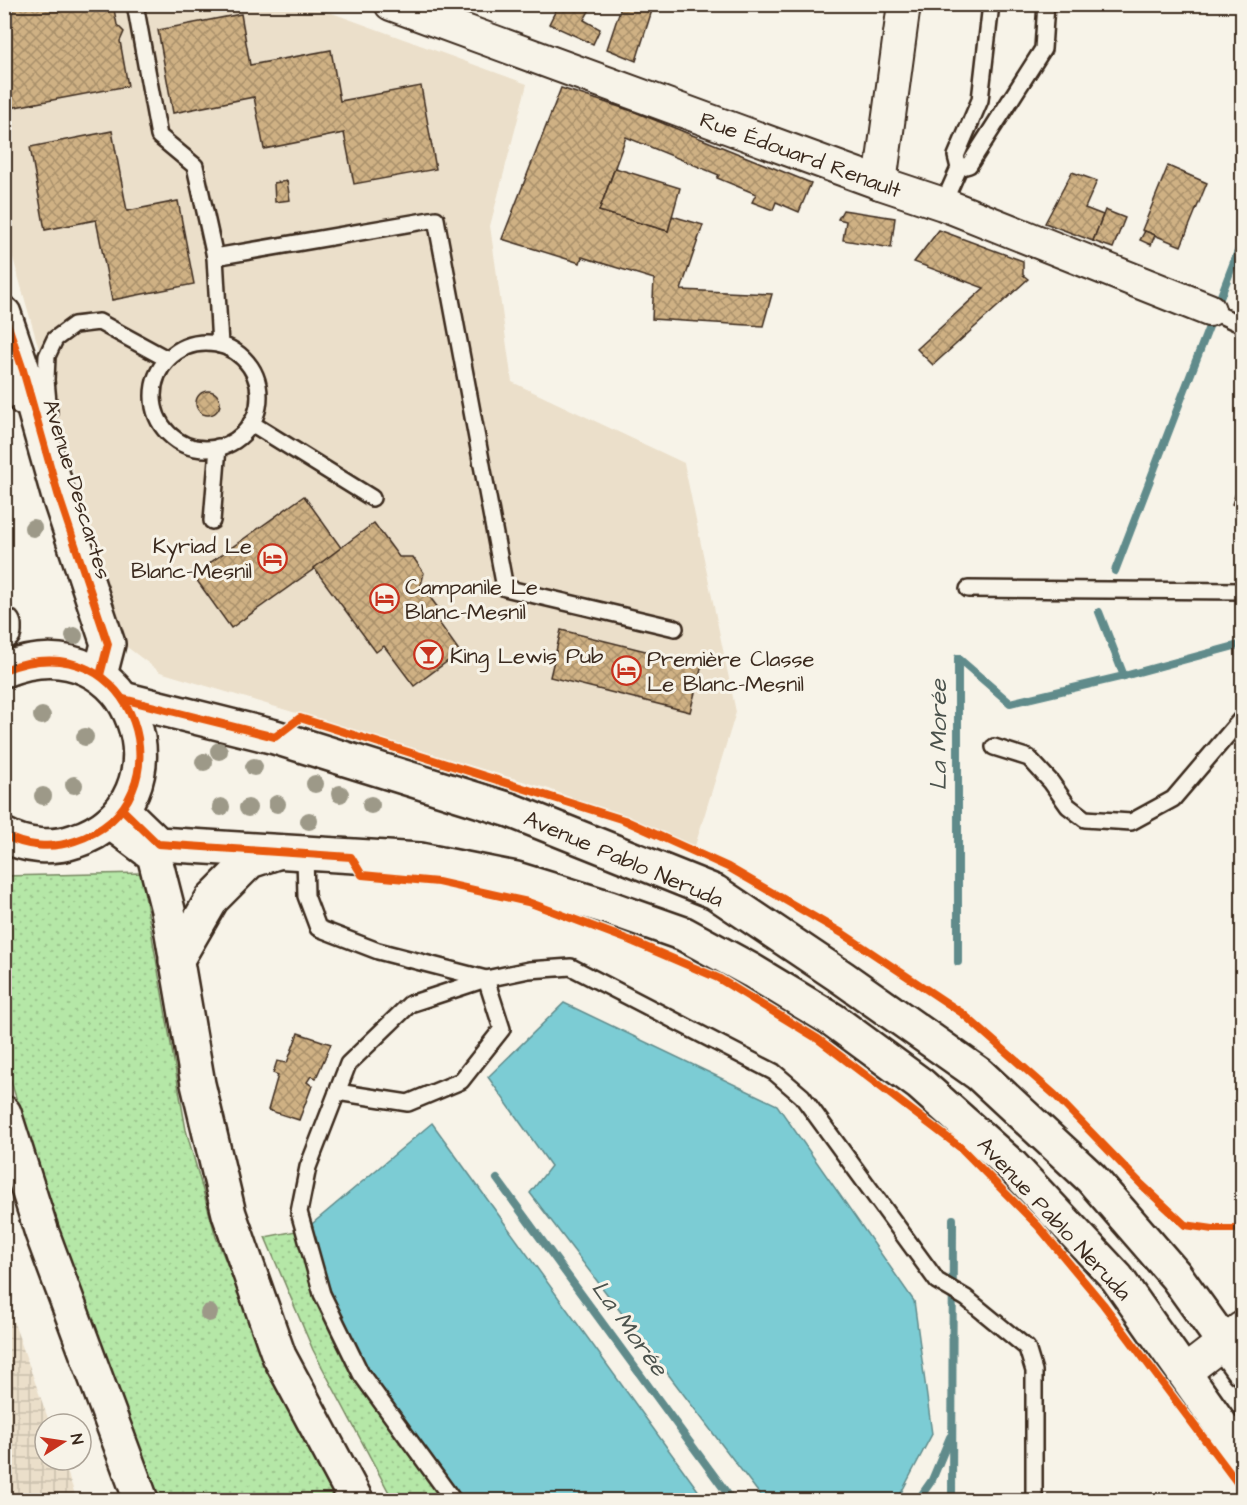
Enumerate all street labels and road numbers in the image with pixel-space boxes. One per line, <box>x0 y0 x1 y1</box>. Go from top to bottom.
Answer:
street label: Rue Édouard Renault <box>696 105 906 206</box>
street label: Avenue Descartes <box>34 396 119 583</box>
street label: Avenue Pablo Neruda <box>519 803 728 915</box>
street label: Avenue Pablo Neruda <box>970 1130 1138 1308</box>

